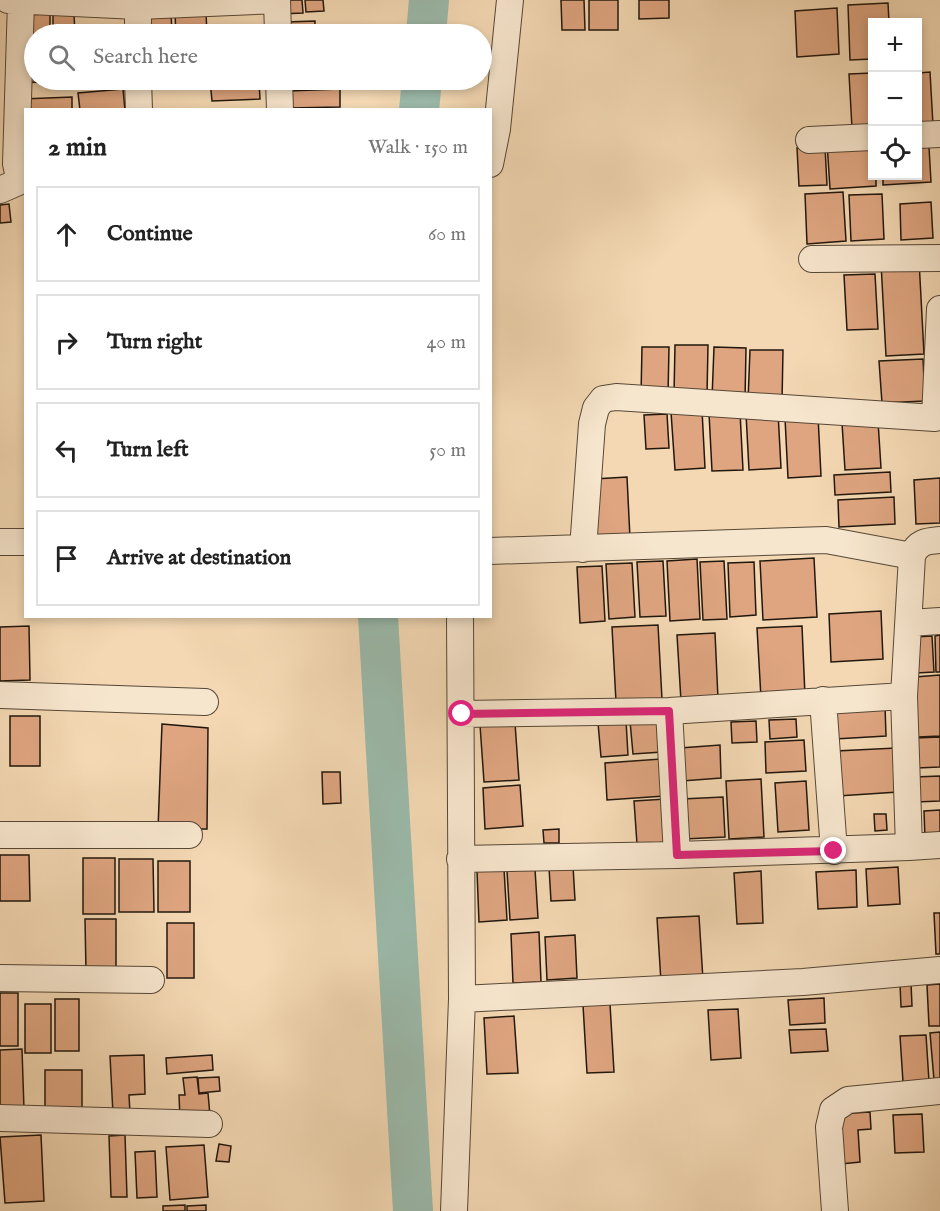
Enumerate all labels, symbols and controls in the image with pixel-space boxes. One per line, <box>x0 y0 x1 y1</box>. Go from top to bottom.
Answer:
map controls <box>868 18 922 180</box>
button: + <box>868 18 922 72</box>
search box <box>24 24 492 90</box>
icon: search <box>45 41 78 74</box>
text: Search here <box>93 43 198 71</box>
button: − <box>868 72 922 126</box>
button: locate <box>868 126 922 180</box>
text: 2 min <box>48 131 107 164</box>
text: Walk · 150 m <box>368 135 468 160</box>
icon: ahead <box>50 218 83 251</box>
text: Continue <box>107 220 193 248</box>
text: 60 m <box>428 222 466 247</box>
icon: right <box>50 326 83 359</box>
text: Turn right <box>107 328 202 356</box>
text: 40 m <box>427 330 466 355</box>
icon: left <box>50 434 83 467</box>
text: Turn left <box>107 436 189 464</box>
text: 50 m <box>429 438 466 463</box>
icon: arrive <box>50 542 83 575</box>
text: Arrive at destination <box>107 544 291 572</box>
route start <box>448 700 474 726</box>
route end <box>820 837 846 863</box>

